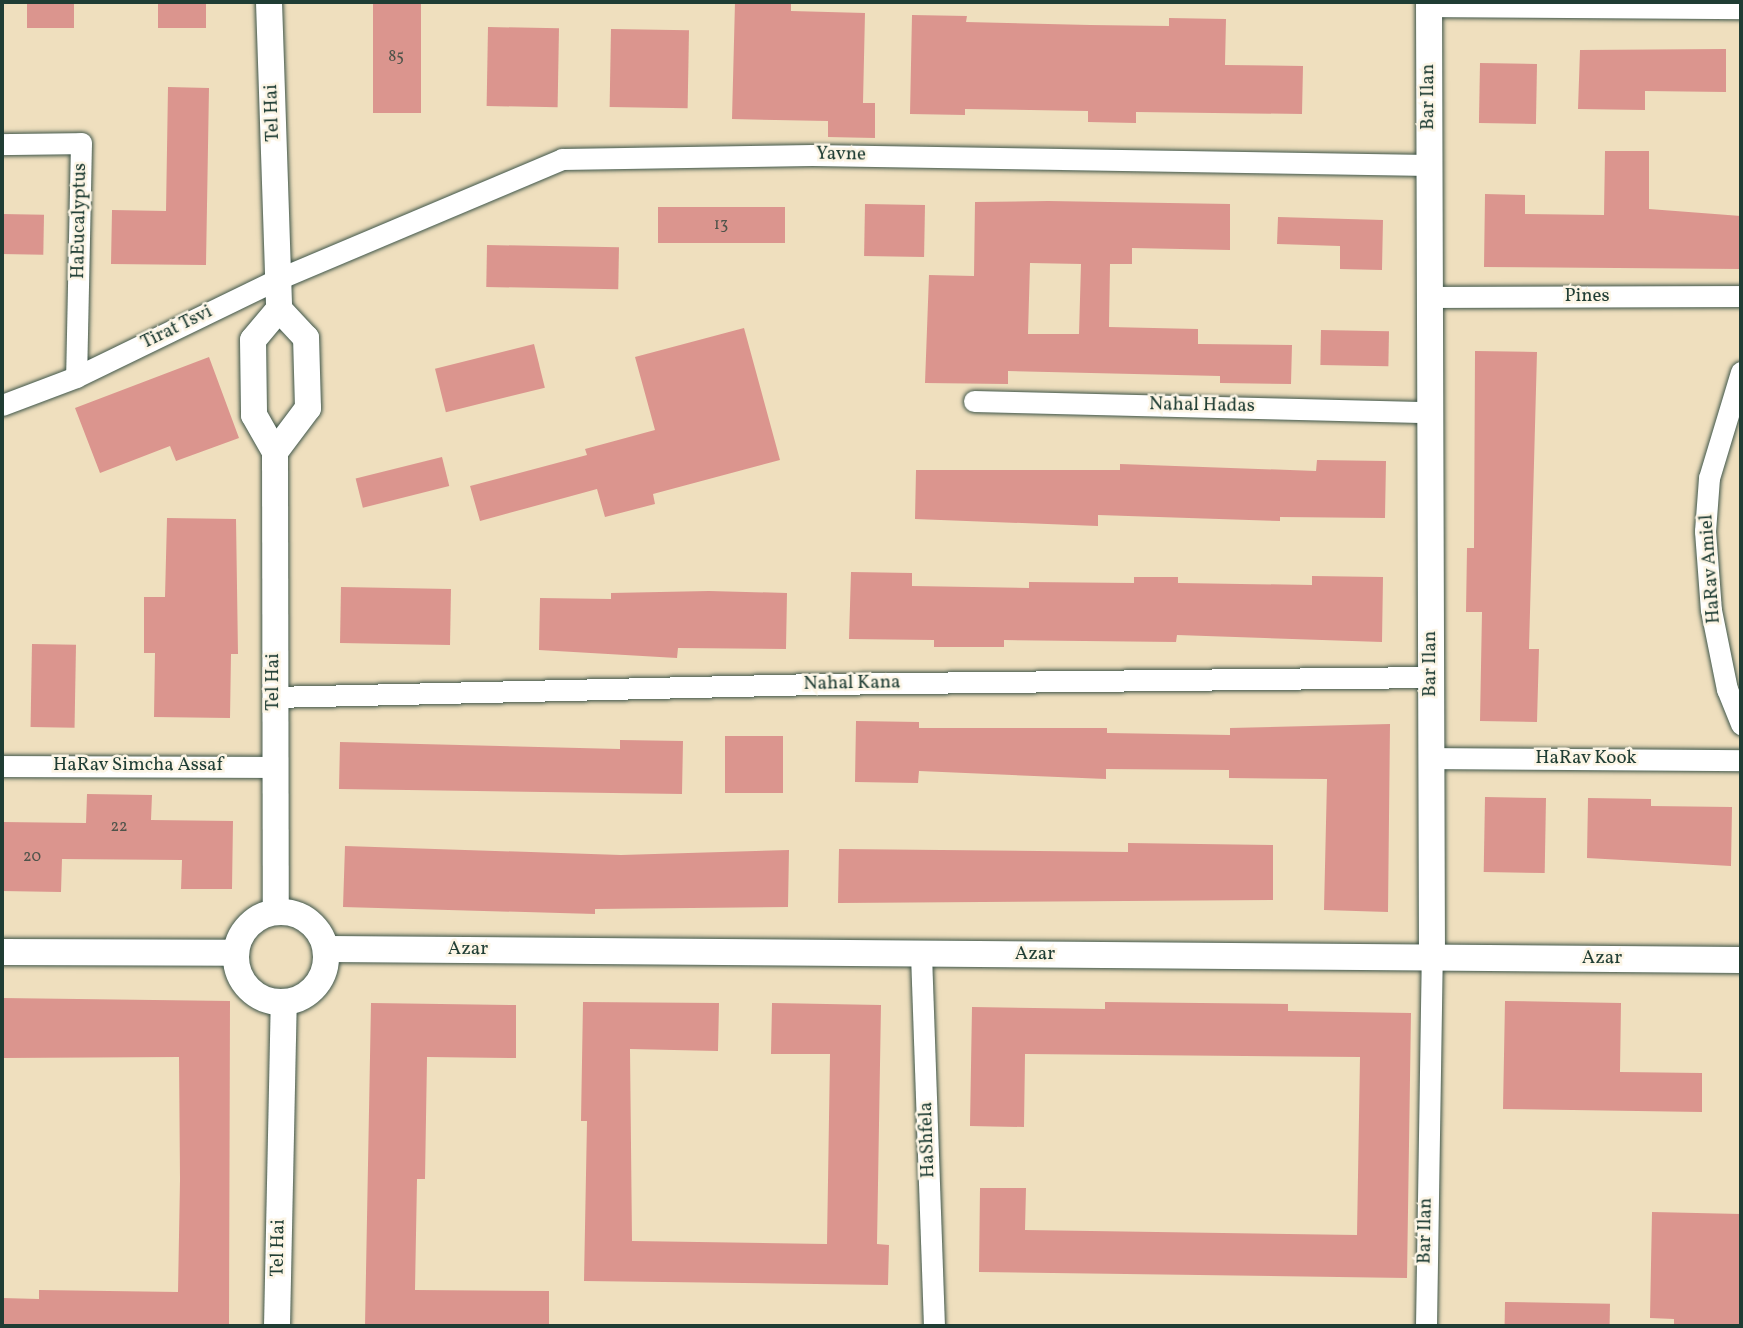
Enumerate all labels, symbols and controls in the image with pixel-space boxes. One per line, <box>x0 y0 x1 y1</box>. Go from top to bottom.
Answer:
house number: 85 <box>388 47 404 67</box>
street label: Bar Ilan <box>1418 64 1440 130</box>
street label: Tel Hai <box>261 84 285 142</box>
street label: Yavne <box>816 143 866 167</box>
street label: HaEucalyptus <box>68 163 92 279</box>
house number: 13 <box>714 215 728 235</box>
street label: Pines <box>1564 286 1610 308</box>
street label: Tirat Tsvi <box>137 301 217 355</box>
street label: Nahal Hadas <box>1149 394 1255 418</box>
street label: HaRav Amiel <box>1696 513 1726 625</box>
street label: Bar Ilan <box>1420 631 1442 697</box>
street label: Tel Hai <box>263 653 285 711</box>
street label: Nahal Kana <box>803 672 901 696</box>
street label: HaRav Kook <box>1535 748 1637 770</box>
street label: HaRav Simcha Assaf <box>53 755 223 777</box>
house number: 22 <box>110 817 128 837</box>
house number: 20 <box>23 847 41 867</box>
street label: Azar <box>448 939 488 961</box>
street label: Azar <box>1015 944 1055 966</box>
street label: Azar <box>1582 948 1622 970</box>
street label: HaShfela <box>915 1102 941 1178</box>
street label: Bar Ilan <box>1414 1198 1438 1264</box>
street label: Tel Hai <box>267 1219 291 1277</box>

